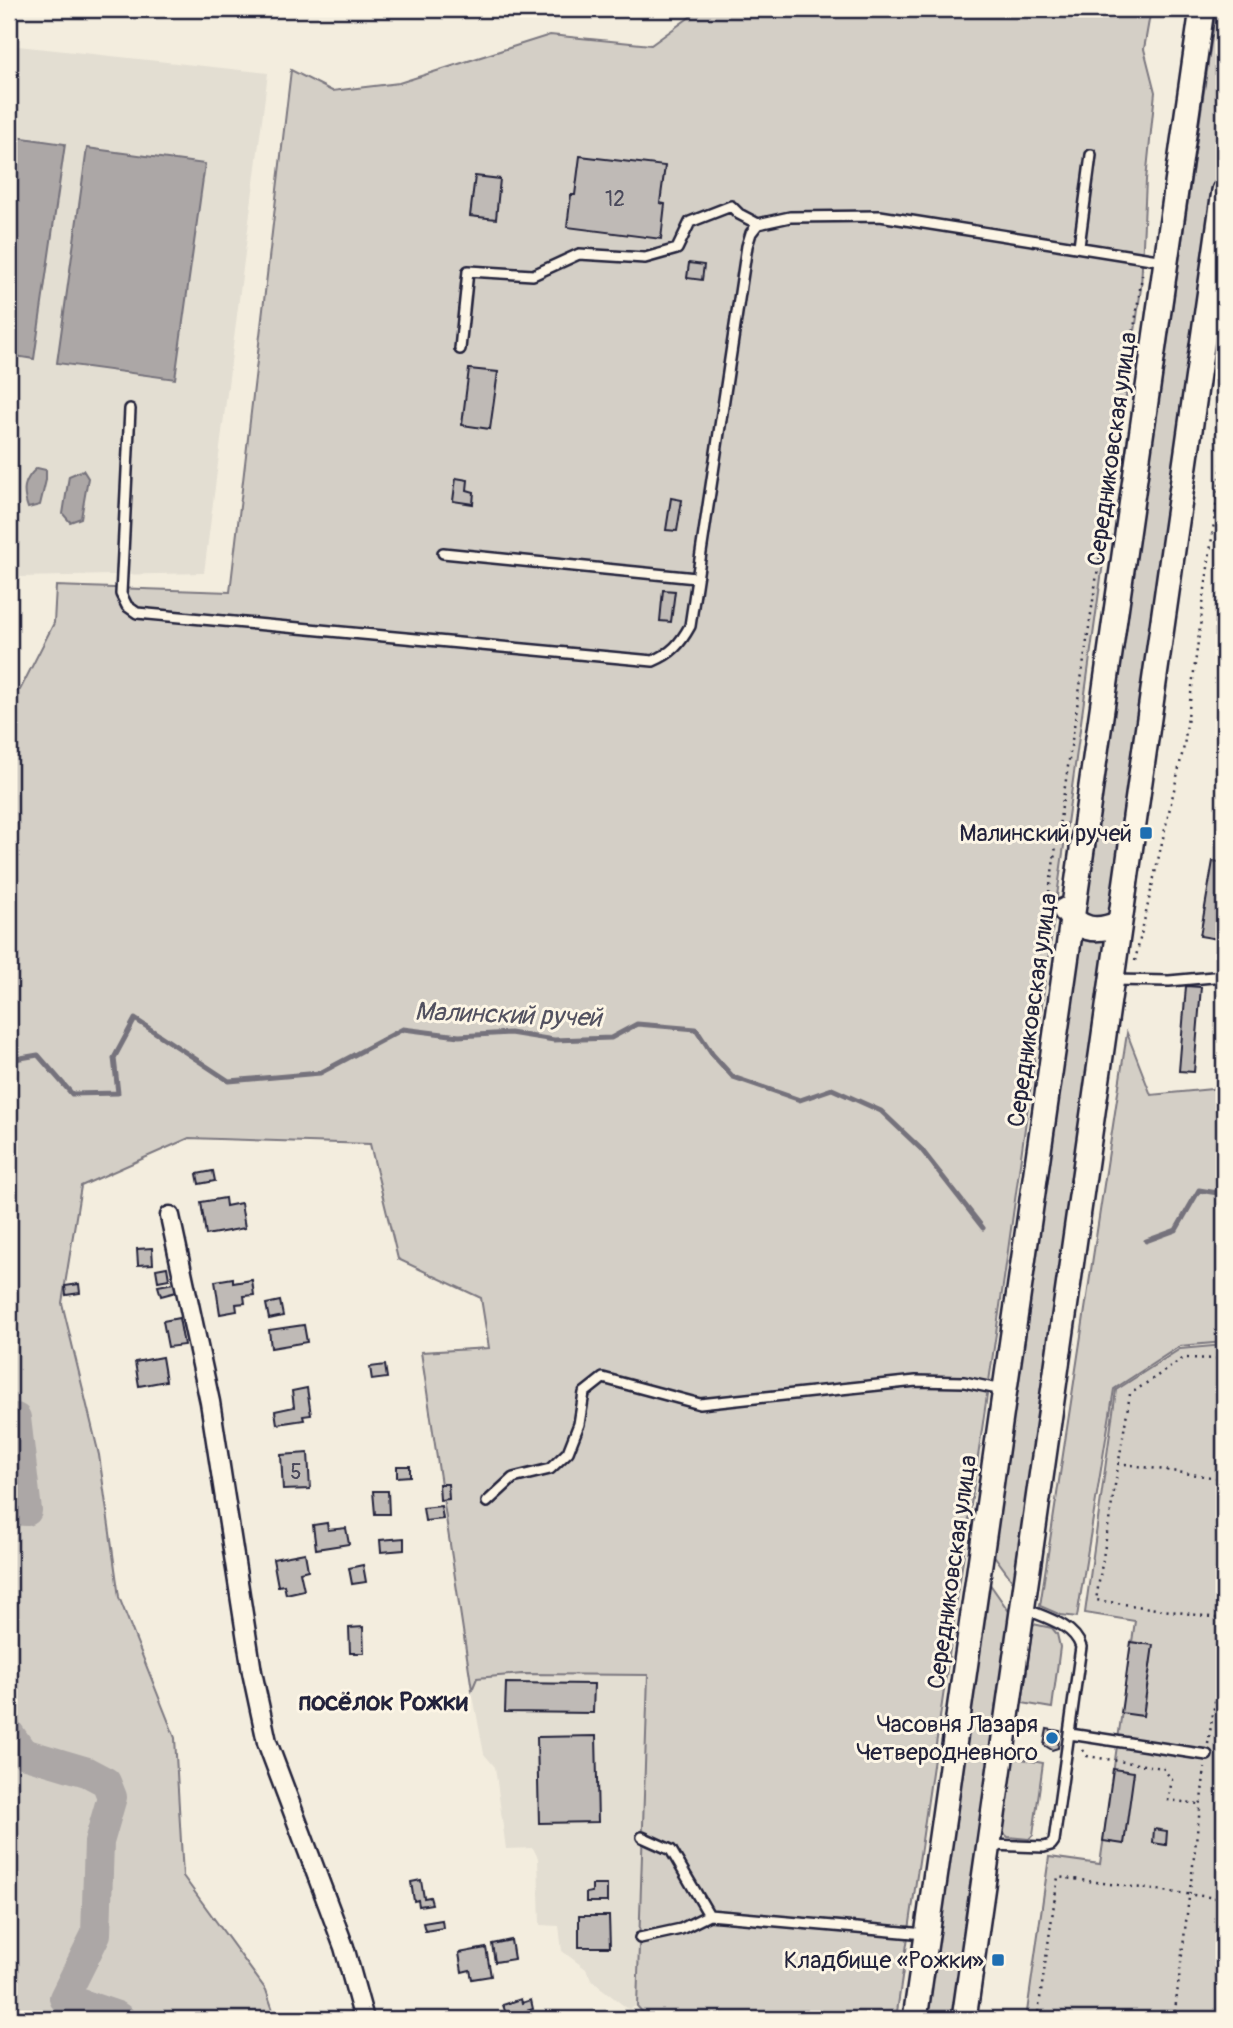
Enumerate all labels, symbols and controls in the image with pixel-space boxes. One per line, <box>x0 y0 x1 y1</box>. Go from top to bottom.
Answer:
house number: 12 <box>605 186 625 213</box>
street label: Середниковская улица <box>1082 330 1143 568</box>
place label: Малинский ручей <box>959 819 1132 848</box>
marker: Малинский ручей <box>1138 825 1154 841</box>
street label: Середниковская улица <box>1002 891 1063 1129</box>
water label: Малинский ручей <box>414 996 605 1034</box>
street label: Середниковская улица <box>922 1453 983 1691</box>
house number: 5 <box>290 1459 302 1486</box>
district label: посёлок Рожки <box>298 1686 468 1718</box>
place label: Часовня Лазаря Четверодневного <box>856 1710 1038 1767</box>
marker: Часовня Лазаря Четверодневного <box>1044 1730 1060 1746</box>
place label: Кладбище «Рожки» <box>784 1946 984 1975</box>
marker: Кладбище «Рожки» <box>990 1952 1006 1968</box>

